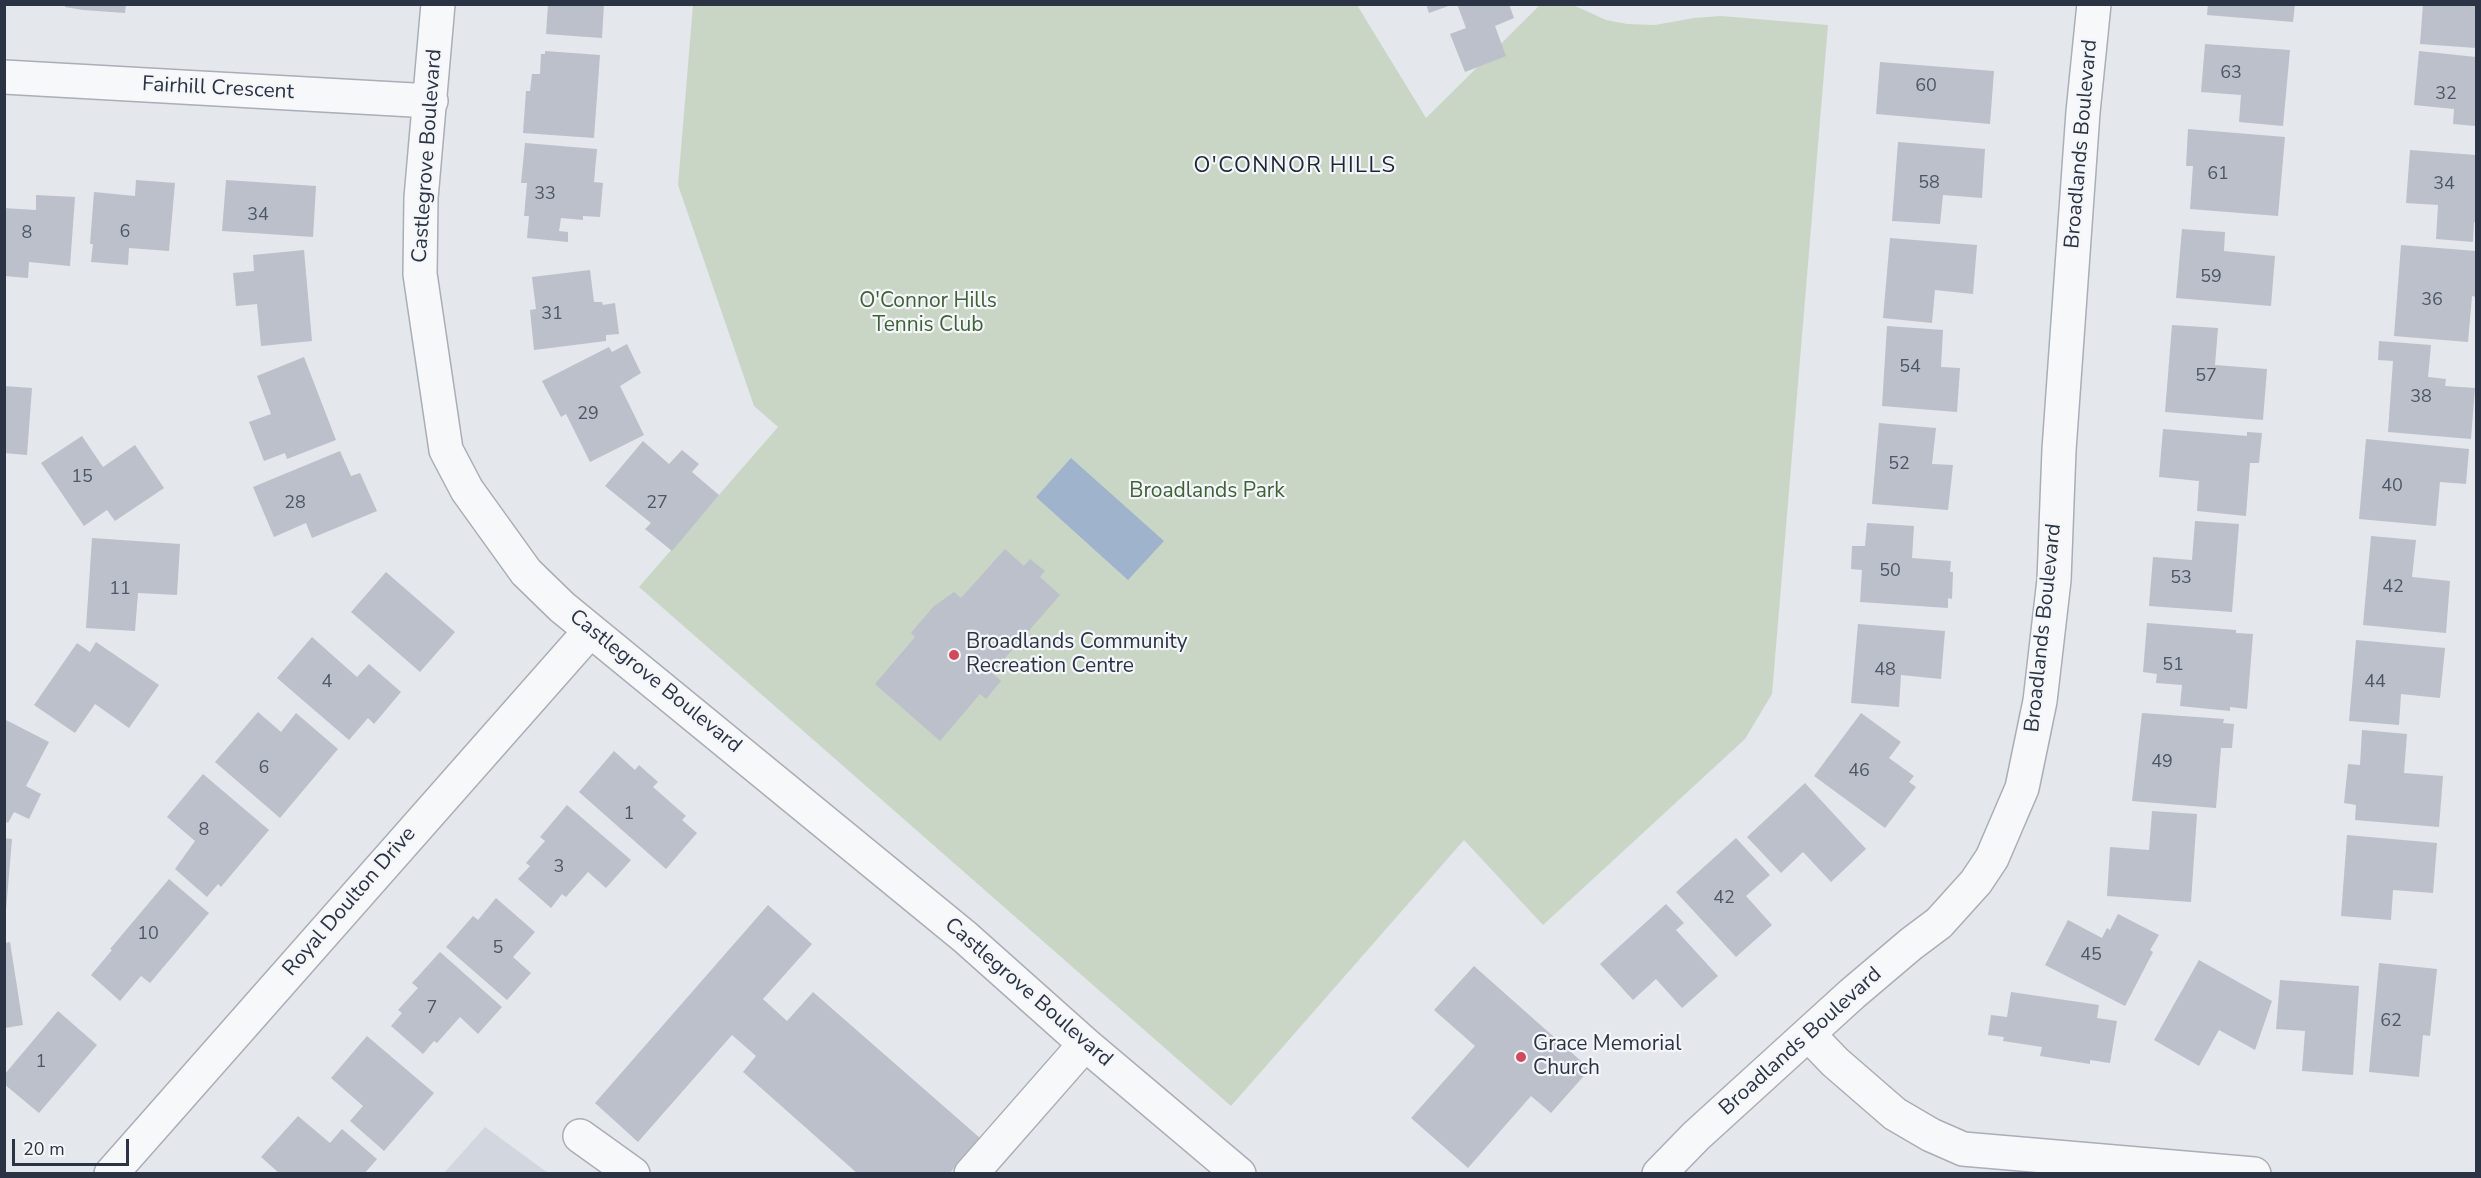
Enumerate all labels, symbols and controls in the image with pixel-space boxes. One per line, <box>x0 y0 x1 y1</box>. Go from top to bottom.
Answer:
street label: Broadlands Boulevard <box>2060 38 2104 250</box>
street label: Castlegrove Boulevard <box>408 48 448 264</box>
house number: 63 <box>2220 63 2242 85</box>
street label: Fairhill Crescent <box>141 72 295 106</box>
house number: 60 <box>1915 76 1937 98</box>
house number: 32 <box>2435 84 2457 106</box>
district label: O'CONNOR HILLS <box>1193 154 1397 180</box>
house number: 61 <box>2207 164 2229 186</box>
house number: 58 <box>1918 173 1940 195</box>
house number: 34 <box>2433 174 2455 196</box>
house number: 33 <box>534 184 556 206</box>
house number: 34 <box>247 205 269 227</box>
house number: 6 <box>120 222 130 244</box>
house number: 8 <box>22 223 32 245</box>
house number: 59 <box>2200 267 2222 289</box>
park label: O'Connor Hills Tennis Club <box>859 289 997 339</box>
house number: 36 <box>2421 290 2443 312</box>
house number: 31 <box>541 304 563 326</box>
house number: 54 <box>1899 357 1921 379</box>
house number: 57 <box>2195 366 2217 388</box>
house number: 38 <box>2410 387 2432 409</box>
house number: 29 <box>577 404 599 426</box>
house number: 52 <box>1888 454 1910 476</box>
house number: 15 <box>71 467 93 489</box>
house number: 40 <box>2381 476 2403 498</box>
park label: Broadlands Park <box>1129 479 1285 505</box>
house number: 28 <box>284 493 306 515</box>
house number: 27 <box>646 493 668 515</box>
street label: Broadlands Boulevard <box>2021 522 2067 734</box>
house number: 50 <box>1879 561 1901 583</box>
house number: 53 <box>2170 568 2192 590</box>
house number: 42 <box>2382 577 2404 599</box>
house number: 11 <box>109 579 131 601</box>
street label: Castlegrove Boulevard <box>564 605 746 759</box>
place label: Broadlands Community Recreation Centre <box>966 630 1188 680</box>
marker: Broadlands Community Recreation Centre <box>947 648 961 662</box>
house number: 51 <box>2162 655 2184 677</box>
house number: 48 <box>1874 660 1896 682</box>
house number: 4 <box>322 672 332 694</box>
house number: 44 <box>2364 672 2386 694</box>
house number: 49 <box>2151 752 2173 774</box>
house number: 6 <box>259 758 269 780</box>
house number: 46 <box>1848 761 1870 783</box>
house number: 1 <box>624 804 634 826</box>
house number: 8 <box>199 820 209 842</box>
street label: Royal Doulton Drive <box>278 822 422 982</box>
house number: 3 <box>554 857 564 879</box>
house number: 42 <box>1713 888 1735 910</box>
street label: Castlegrove Boulevard <box>939 913 1117 1073</box>
house number: 10 <box>137 924 159 946</box>
house number: 5 <box>493 938 503 960</box>
house number: 45 <box>2080 945 2102 967</box>
street label: Broadlands Boulevard <box>1715 962 1887 1122</box>
house number: 7 <box>427 998 437 1020</box>
house number: 62 <box>2380 1011 2402 1033</box>
place label: Grace Memorial Church <box>1533 1032 1681 1082</box>
marker: Grace Memorial Church <box>1514 1050 1528 1064</box>
house number: 1 <box>36 1052 46 1074</box>
scale bar <box>15 1127 132 1165</box>
text: 20 m <box>23 1137 65 1161</box>

